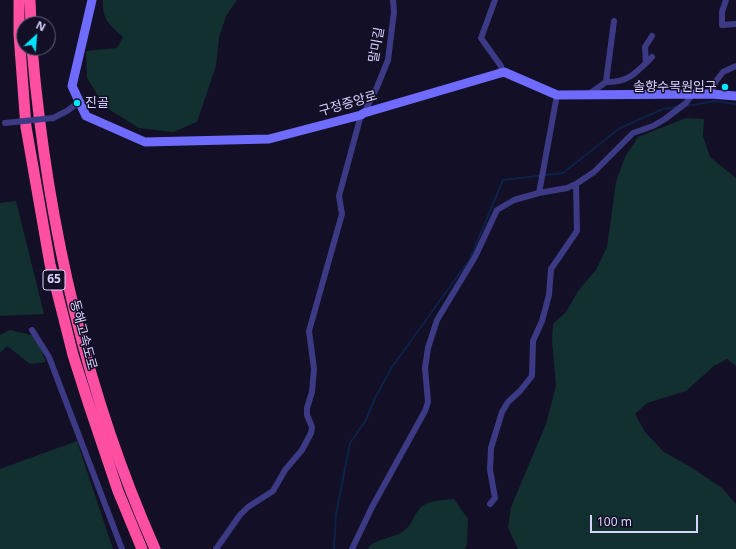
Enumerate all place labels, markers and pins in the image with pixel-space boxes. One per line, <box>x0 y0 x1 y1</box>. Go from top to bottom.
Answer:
place label: 솔향수목원입구 <box>633 79 717 95</box>
marker: 솔향수목원입구 <box>720 82 730 92</box>
place label: 진골 <box>85 95 109 111</box>
marker: 진골 <box>72 98 82 108</box>

